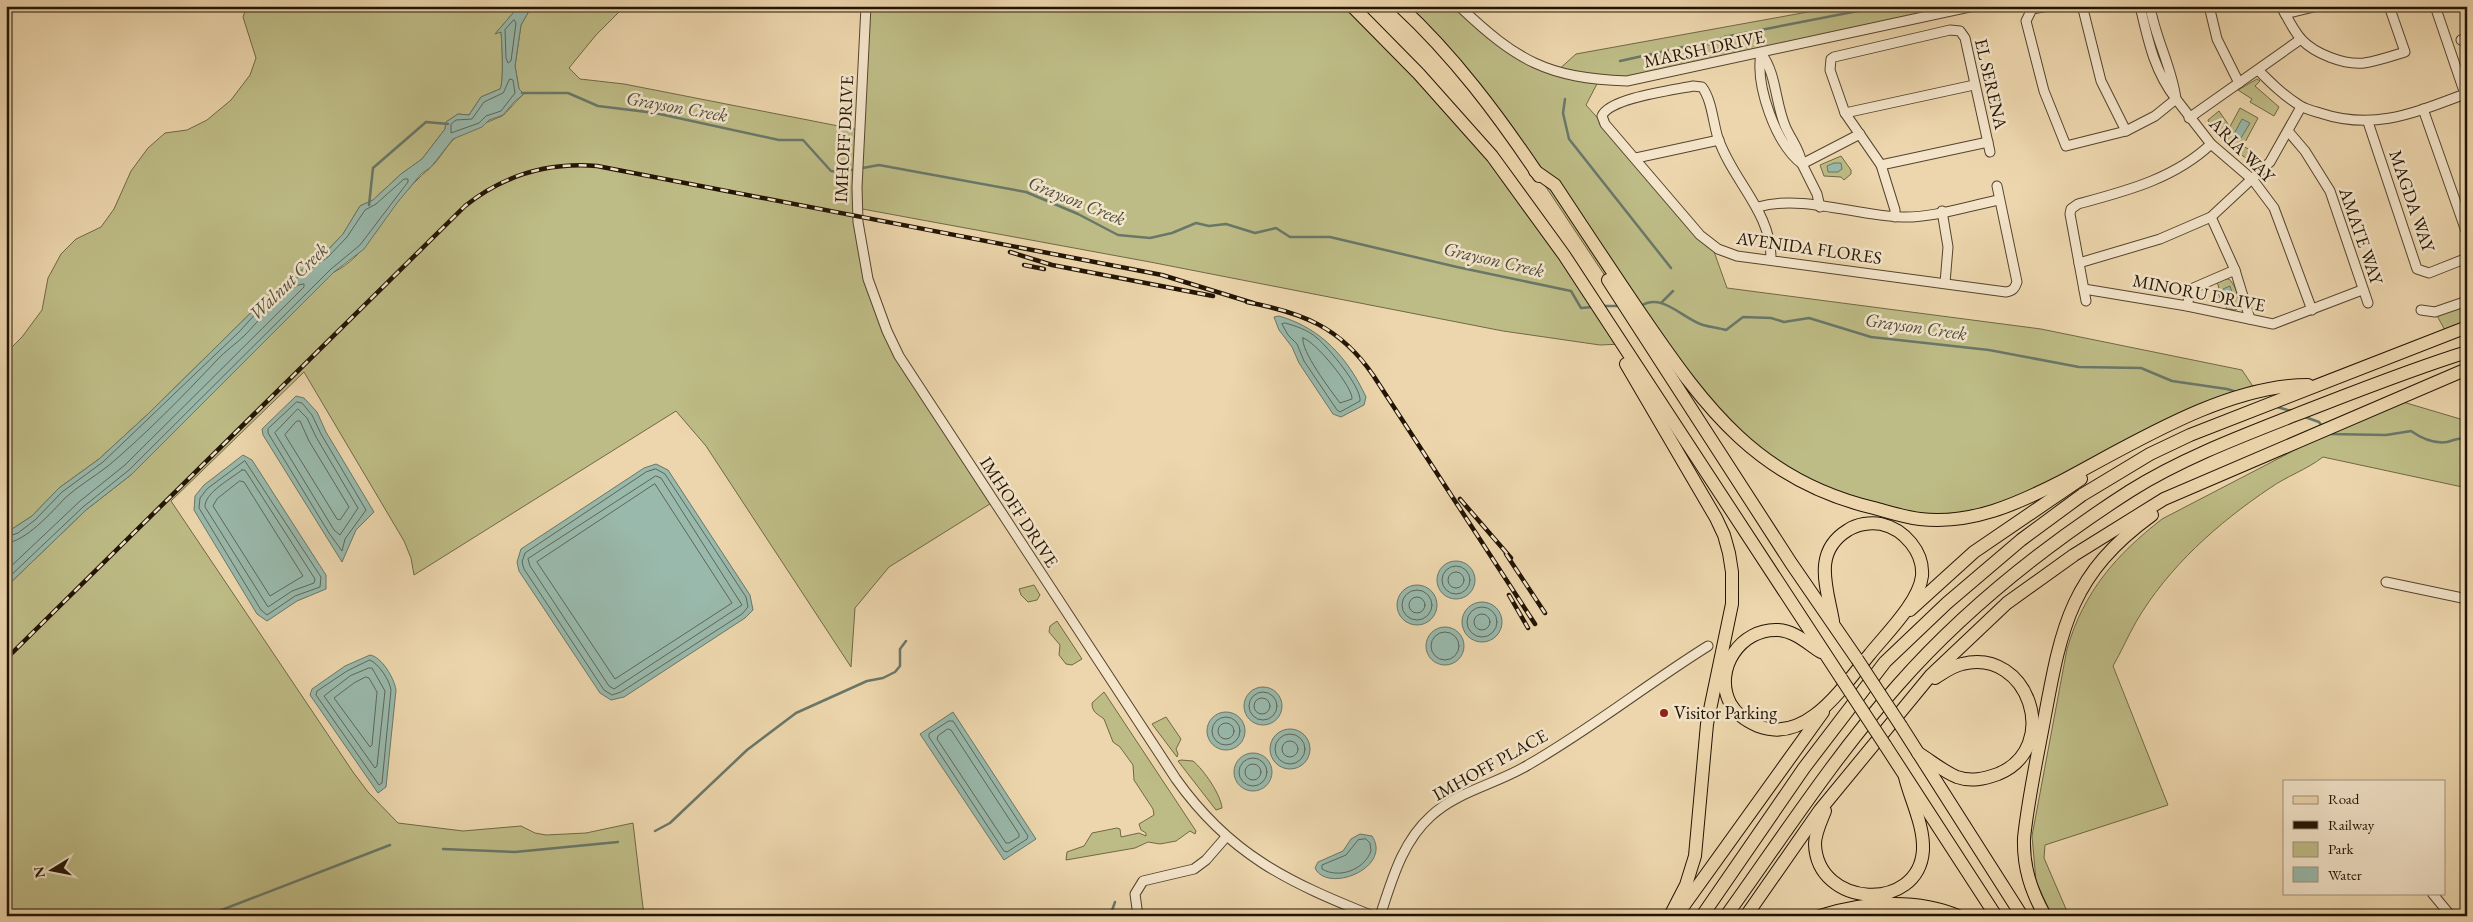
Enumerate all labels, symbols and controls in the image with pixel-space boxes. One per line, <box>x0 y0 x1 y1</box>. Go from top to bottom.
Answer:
street label: MARSH DRIVE <box>1641 24 1766 73</box>
street label: EL SERENA <box>1970 36 2013 132</box>
street label: IMHOFF DRIVE <box>829 75 858 203</box>
water label: Grayson Creek <box>624 85 730 128</box>
street label: ARIA WAY <box>2204 111 2281 188</box>
street label: MAGDA WAY <box>2384 147 2441 256</box>
water label: Grayson Creek <box>1025 170 1129 231</box>
street label: AMATE WAY <box>2334 183 2389 289</box>
street label: AVENIDA FLORES <box>1734 226 1883 269</box>
water label: Grayson Creek <box>1441 236 1547 283</box>
water label: Walnut Creek <box>243 237 334 326</box>
street label: MINORU DRIVE <box>2131 268 2267 317</box>
water label: Grayson Creek <box>1863 307 1969 346</box>
street label: IMHOFF DRIVE <box>975 452 1064 571</box>
place label: Visitor Parking <box>1674 701 1777 724</box>
marker: Visitor Parking <box>1658 707 1670 719</box>
street label: IMHOFF PLACE <box>1428 723 1551 806</box>
legend <box>2283 780 2446 894</box>
text: Road <box>2328 789 2360 808</box>
text: Railway <box>2328 815 2375 834</box>
text: Park <box>2328 839 2355 858</box>
north arrow <box>28 844 78 894</box>
text: N <box>29 864 49 879</box>
text: Water <box>2328 865 2362 884</box>

